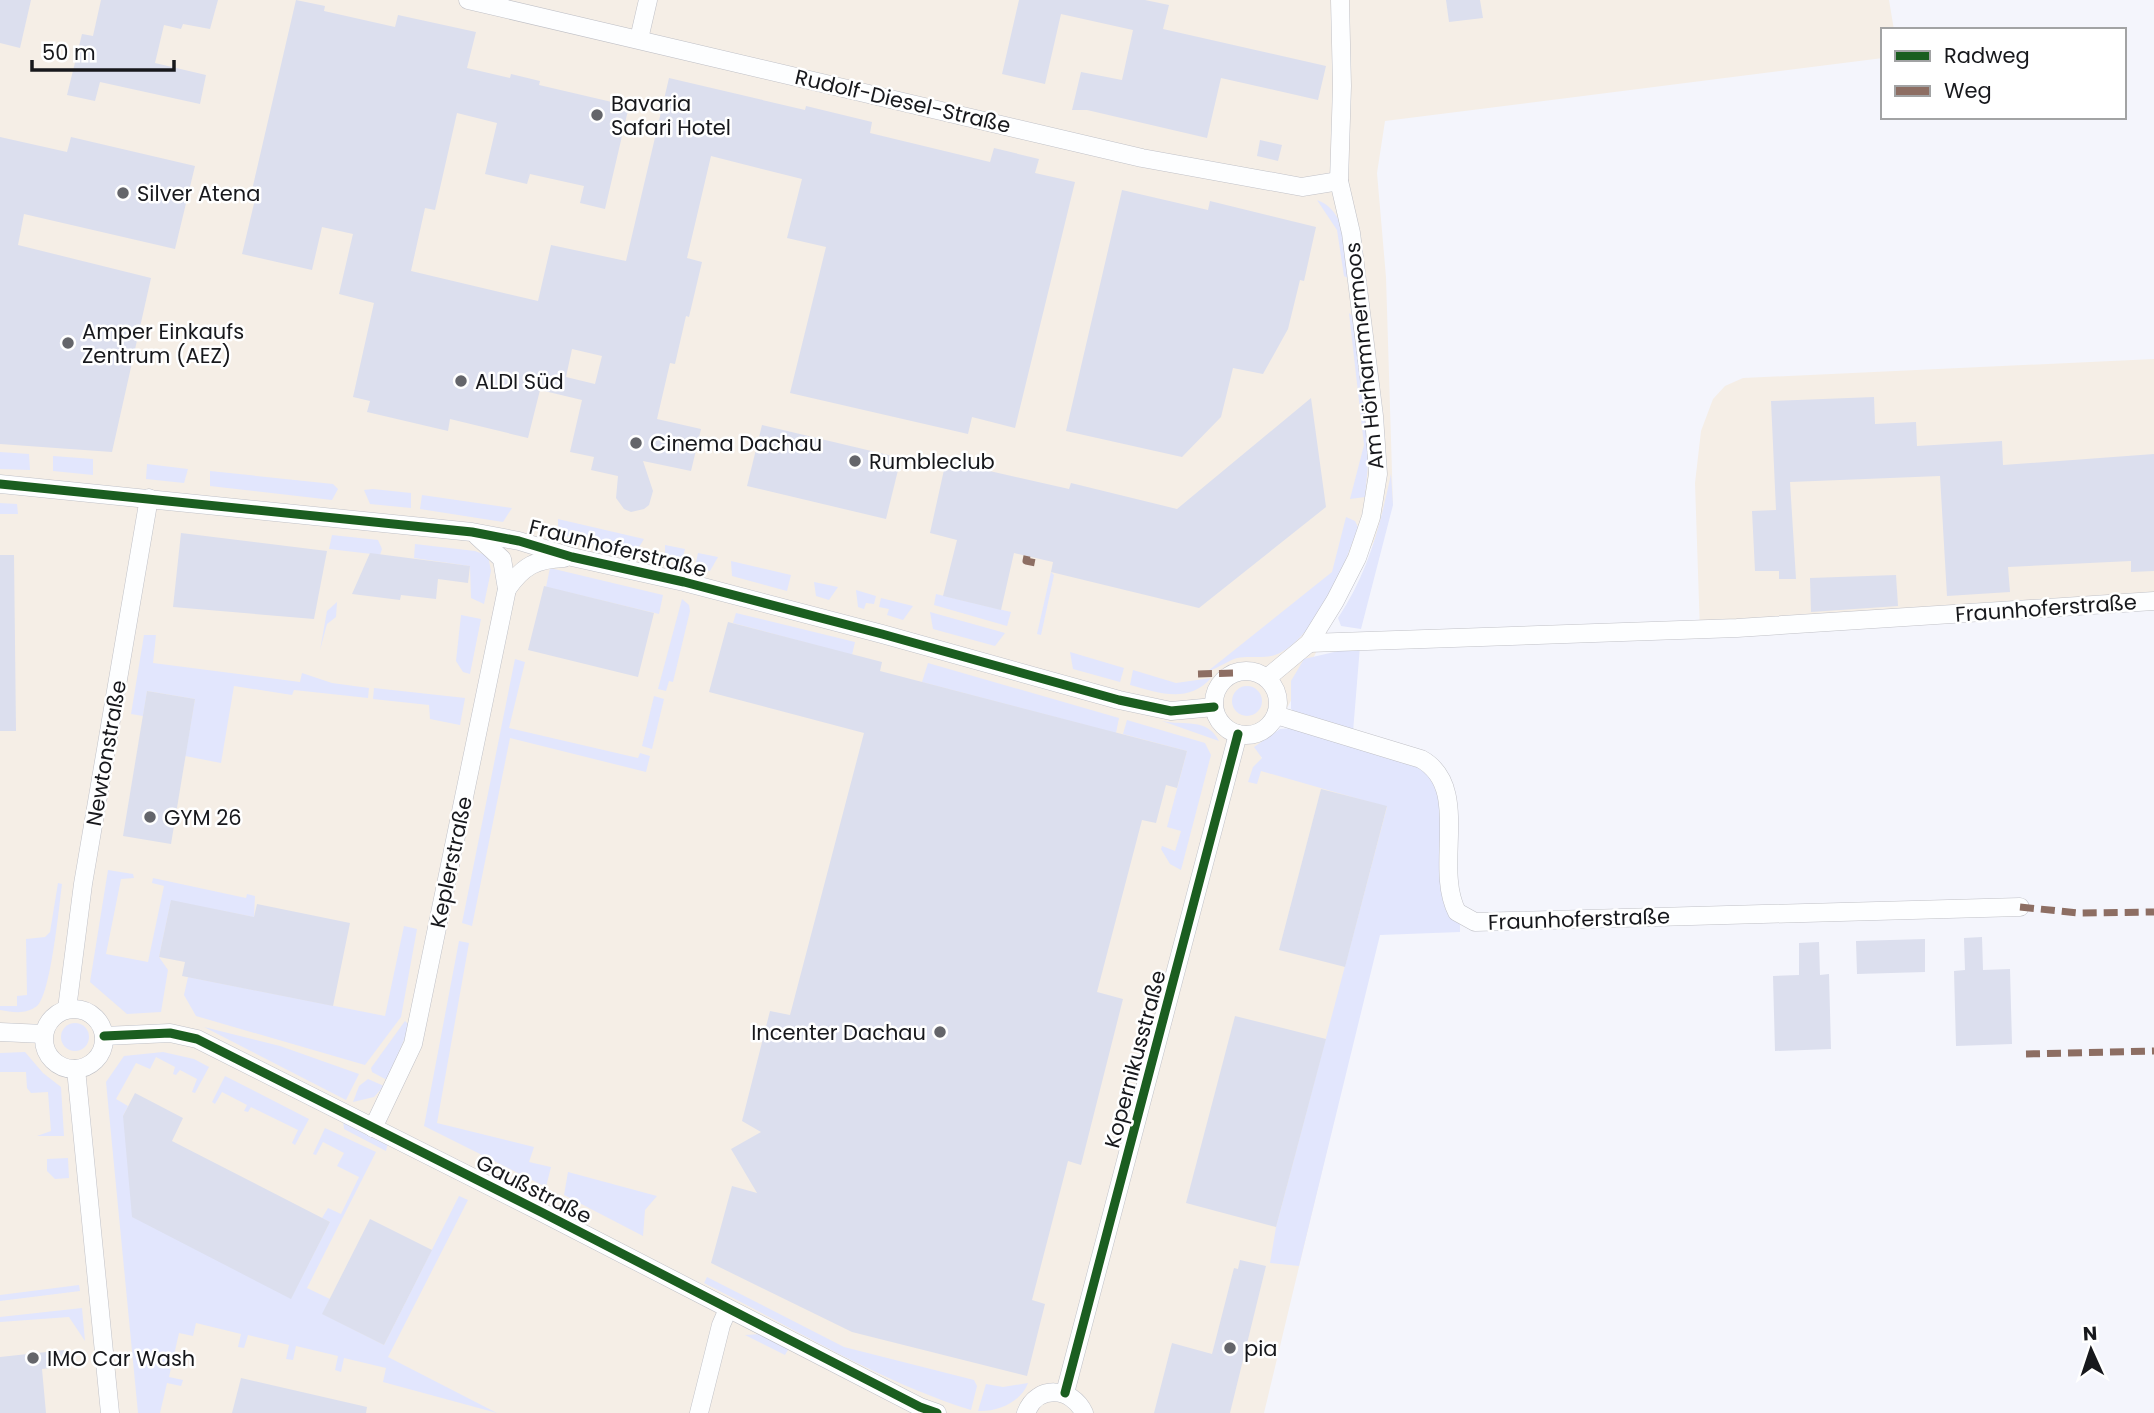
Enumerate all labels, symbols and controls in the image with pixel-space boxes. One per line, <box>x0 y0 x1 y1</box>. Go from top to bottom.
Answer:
scale bar <box>32 28 173 72</box>
legend <box>1881 28 2126 119</box>
text: 50 m <box>42 38 96 67</box>
text: Radweg <box>1944 41 2030 70</box>
street label: Rudolf-Diesel-Straße <box>792 62 1014 140</box>
text: Weg <box>1944 76 1992 105</box>
place label: Bavaria Safari Hotel <box>611 89 731 142</box>
marker: Bavaria Safari Hotel <box>589 107 605 123</box>
place label: Silver Atena <box>137 179 260 208</box>
marker: Silver Atena <box>115 185 131 201</box>
street label: Am Hörhammermoos <box>1338 241 1390 471</box>
place label: Amper Einkaufs Zentrum (AEZ) <box>82 317 244 370</box>
marker: Amper Einkaufs Zentrum (AEZ) <box>60 335 76 351</box>
place label: ALDI Süd <box>475 367 564 396</box>
marker: ALDI Süd <box>453 373 469 389</box>
place label: Cinema Dachau <box>650 429 822 458</box>
marker: Cinema Dachau <box>628 435 644 451</box>
place label: Rumbleclub <box>869 447 995 476</box>
marker: Rumbleclub <box>847 453 863 469</box>
street label: Fraunhoferstraße <box>526 512 710 584</box>
street label: Fraunhoferstraße <box>1954 587 2138 629</box>
street label: Newtonstraße <box>79 678 133 828</box>
street label: Keplerstraße <box>423 794 479 930</box>
place label: GYM 26 <box>164 803 242 832</box>
marker: GYM 26 <box>142 809 158 825</box>
street label: Fraunhoferstraße <box>1488 901 1670 937</box>
street label: Kopernikusstraße <box>1097 967 1173 1151</box>
place label: Incenter Dachau <box>751 1018 926 1047</box>
marker: Incenter Dachau <box>932 1024 948 1040</box>
street label: Gaußstraße <box>471 1147 597 1231</box>
north arrow <box>2056 1315 2126 1385</box>
text: N <box>2082 1320 2098 1347</box>
place label: pia <box>1244 1334 1278 1363</box>
marker: pia <box>1222 1340 1238 1356</box>
place label: IMO Car Wash <box>47 1344 195 1373</box>
marker: IMO Car Wash <box>25 1350 41 1366</box>

